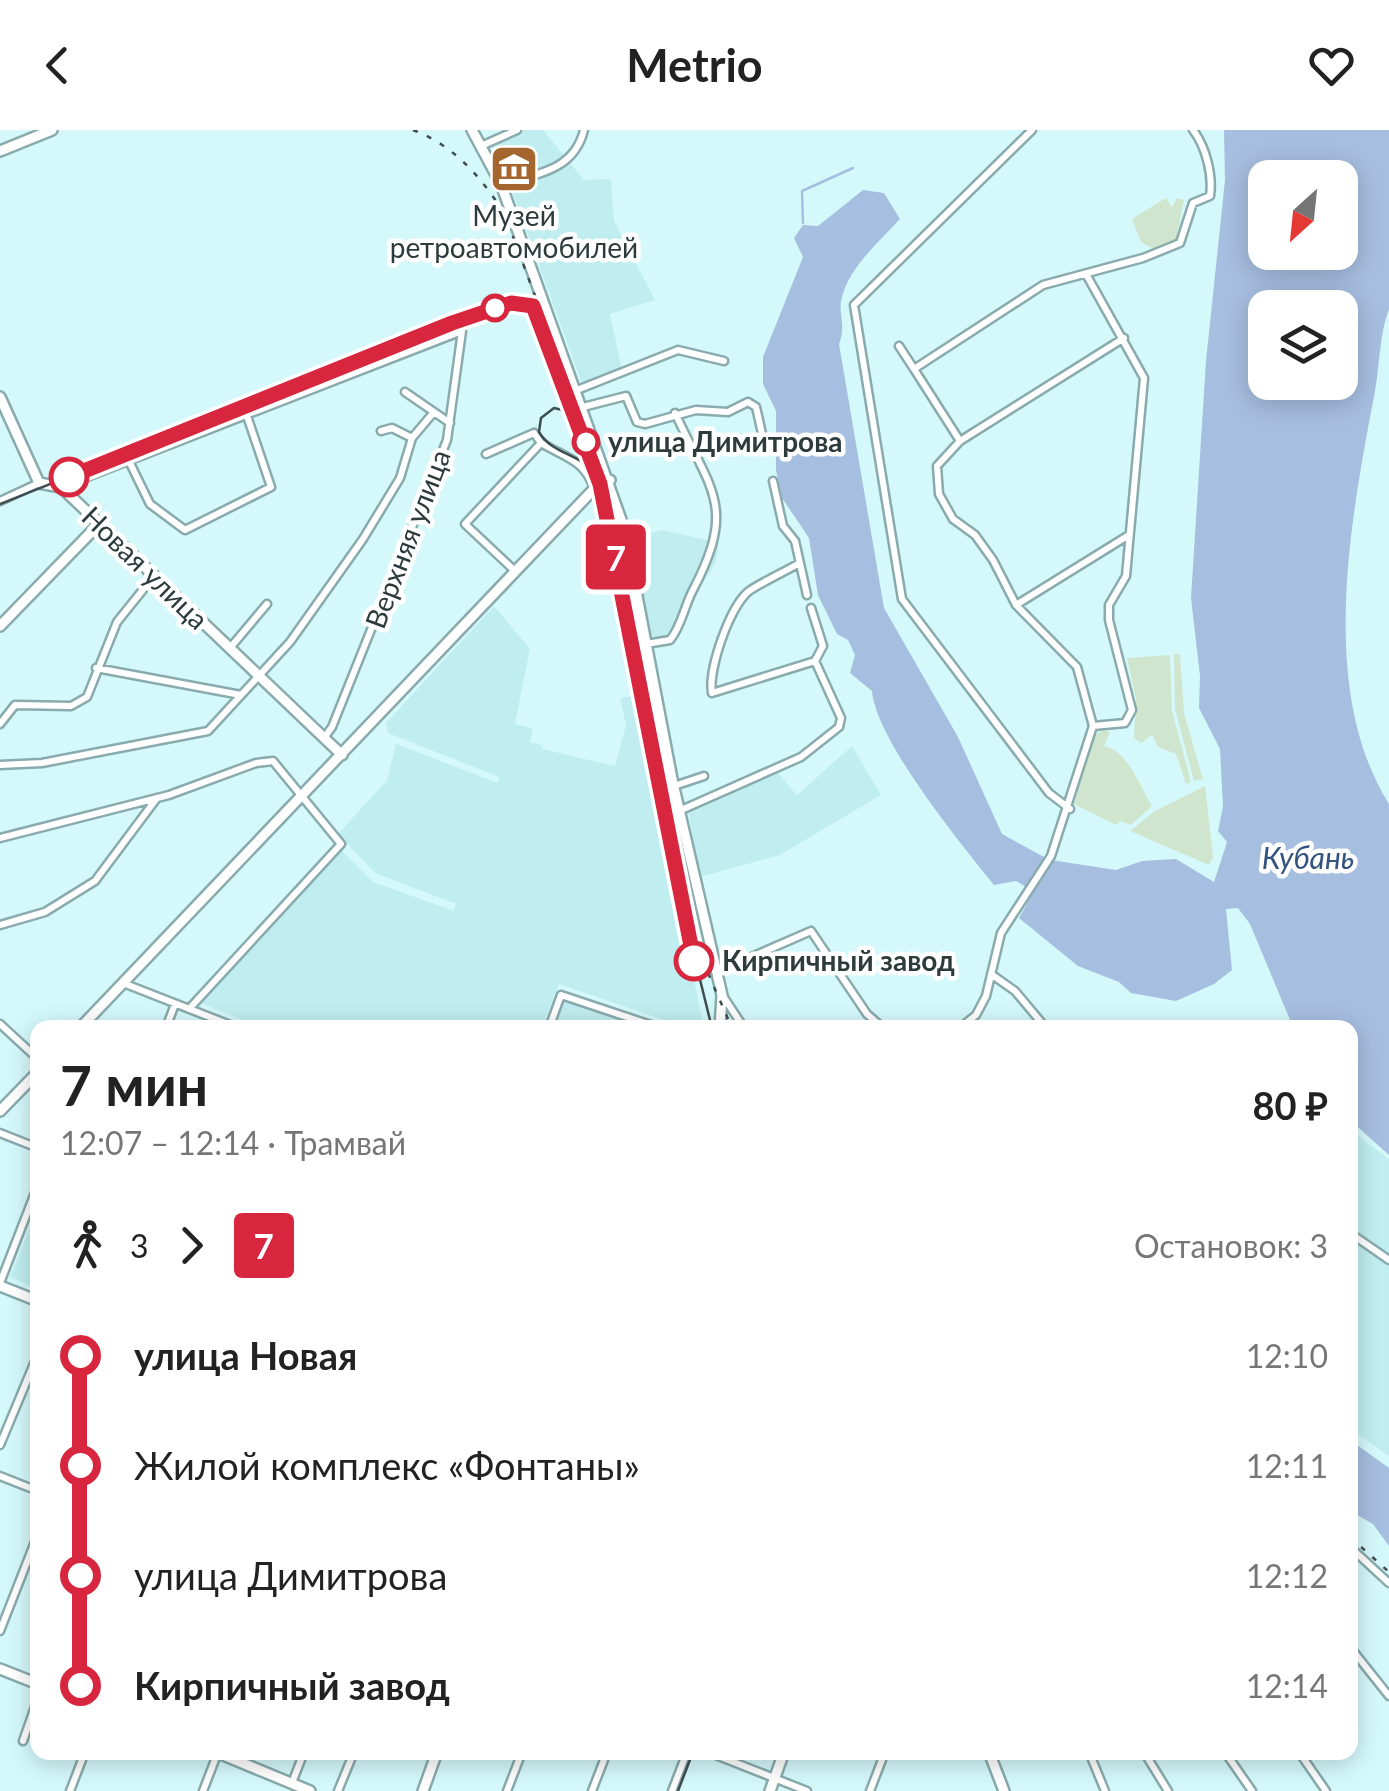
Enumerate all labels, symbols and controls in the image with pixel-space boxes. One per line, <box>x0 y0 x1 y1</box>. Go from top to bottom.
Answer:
icon: back <box>30 38 85 93</box>
text: Metrio <box>626 38 763 92</box>
icon: heart <box>1304 38 1359 93</box>
museum icon: Музей ретроавтомобилей <box>488 143 540 195</box>
north arrow <box>1248 160 1358 270</box>
map controls <box>1248 160 1358 400</box>
place label: Музей ретроавтомобилей <box>390 198 638 264</box>
button: layers <box>1248 290 1358 400</box>
unlabelled marker <box>482 295 508 321</box>
place label: улица Димитрова <box>608 424 843 458</box>
marker: улица Димитрова <box>573 429 599 455</box>
street label: Верхняя улица <box>357 444 457 633</box>
unlabelled marker <box>50 458 88 496</box>
street label: Новая улица <box>76 499 216 636</box>
line badge: 7 <box>584 524 648 590</box>
text: 7 <box>606 536 626 578</box>
water label: Кубань <box>1262 839 1354 875</box>
marker: Кирпичный завод <box>675 942 713 980</box>
place label: Кирпичный завод <box>722 943 955 977</box>
text: 7 мин <box>60 1052 208 1118</box>
text: 80 ₽ <box>1253 1082 1328 1128</box>
text: 12:07 – 12:14 · Трамвай <box>60 1123 406 1162</box>
icon: walk <box>60 1218 115 1273</box>
icon: forward <box>164 1218 219 1273</box>
text: 7 <box>254 1224 274 1266</box>
text: 3 <box>130 1226 149 1265</box>
text: Остановок: 3 <box>1134 1226 1328 1265</box>
text: улица Новая <box>134 1332 357 1378</box>
text: 12:10 <box>1246 1336 1328 1375</box>
text: Жилой комплекс «Фонтаны» <box>134 1442 640 1488</box>
text: 12:11 <box>1246 1446 1328 1485</box>
text: улица Димитрова <box>134 1552 447 1598</box>
text: 12:12 <box>1246 1556 1328 1595</box>
text: Кирпичный завод <box>134 1662 450 1708</box>
text: 12:14 <box>1246 1666 1328 1705</box>

